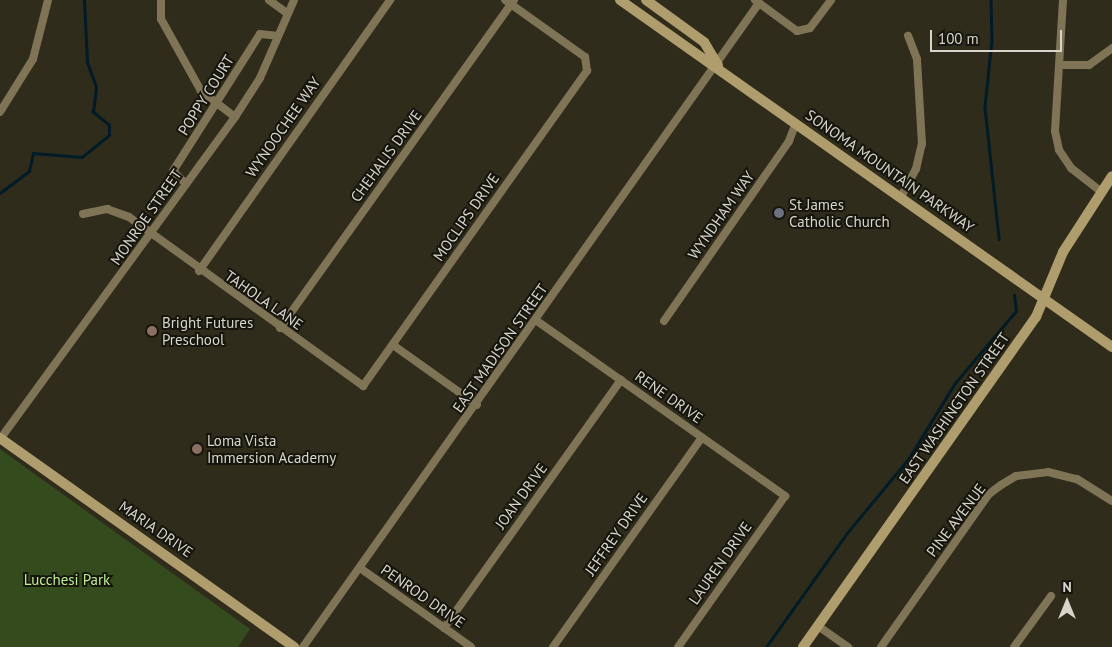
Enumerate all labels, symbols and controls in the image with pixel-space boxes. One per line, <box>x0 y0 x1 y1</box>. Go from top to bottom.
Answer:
scale bar <box>932 20 1064 52</box>
text: 100 m <box>938 29 979 48</box>
street label: POPPY COURT <box>174 51 238 139</box>
street label: WYNOOCHEE WAY <box>242 73 324 181</box>
street label: SONOMA MOUNTAIN PARKWAY <box>802 106 978 236</box>
street label: CHEHALIS DRIVE <box>347 107 425 205</box>
street label: MONROE STREET <box>106 166 186 268</box>
street label: WYNDHAM WAY <box>684 167 758 263</box>
street label: MOCLIPS DRIVE <box>429 170 503 264</box>
place label: St James Catholic Church <box>789 195 890 230</box>
marker: St James Catholic Church <box>773 207 785 219</box>
street label: TAHOLA LANE <box>221 266 307 334</box>
street label: EAST MADISON STREET <box>448 280 552 416</box>
place label: Bright Futures Preschool <box>162 313 253 348</box>
marker: Bright Futures Preschool <box>146 325 158 337</box>
street label: EAST WASHINGTON STREET <box>895 329 1013 487</box>
street label: RENE DRIVE <box>632 367 706 427</box>
place label: Loma Vista Immersion Academy <box>207 431 337 466</box>
marker: Loma Vista Immersion Academy <box>191 443 203 455</box>
street label: JOAN DRIVE <box>491 460 551 532</box>
street label: PINE AVENUE <box>922 480 990 560</box>
street label: JEFFREY DRIVE <box>581 489 651 579</box>
street label: MARIA DRIVE <box>115 497 197 561</box>
street label: LAUREN DRIVE <box>685 518 755 608</box>
street label: PENROD DRIVE <box>377 560 469 632</box>
park label: Lucchesi Park <box>24 571 110 589</box>
north arrow <box>1042 577 1092 627</box>
text: N <box>1062 578 1072 596</box>

